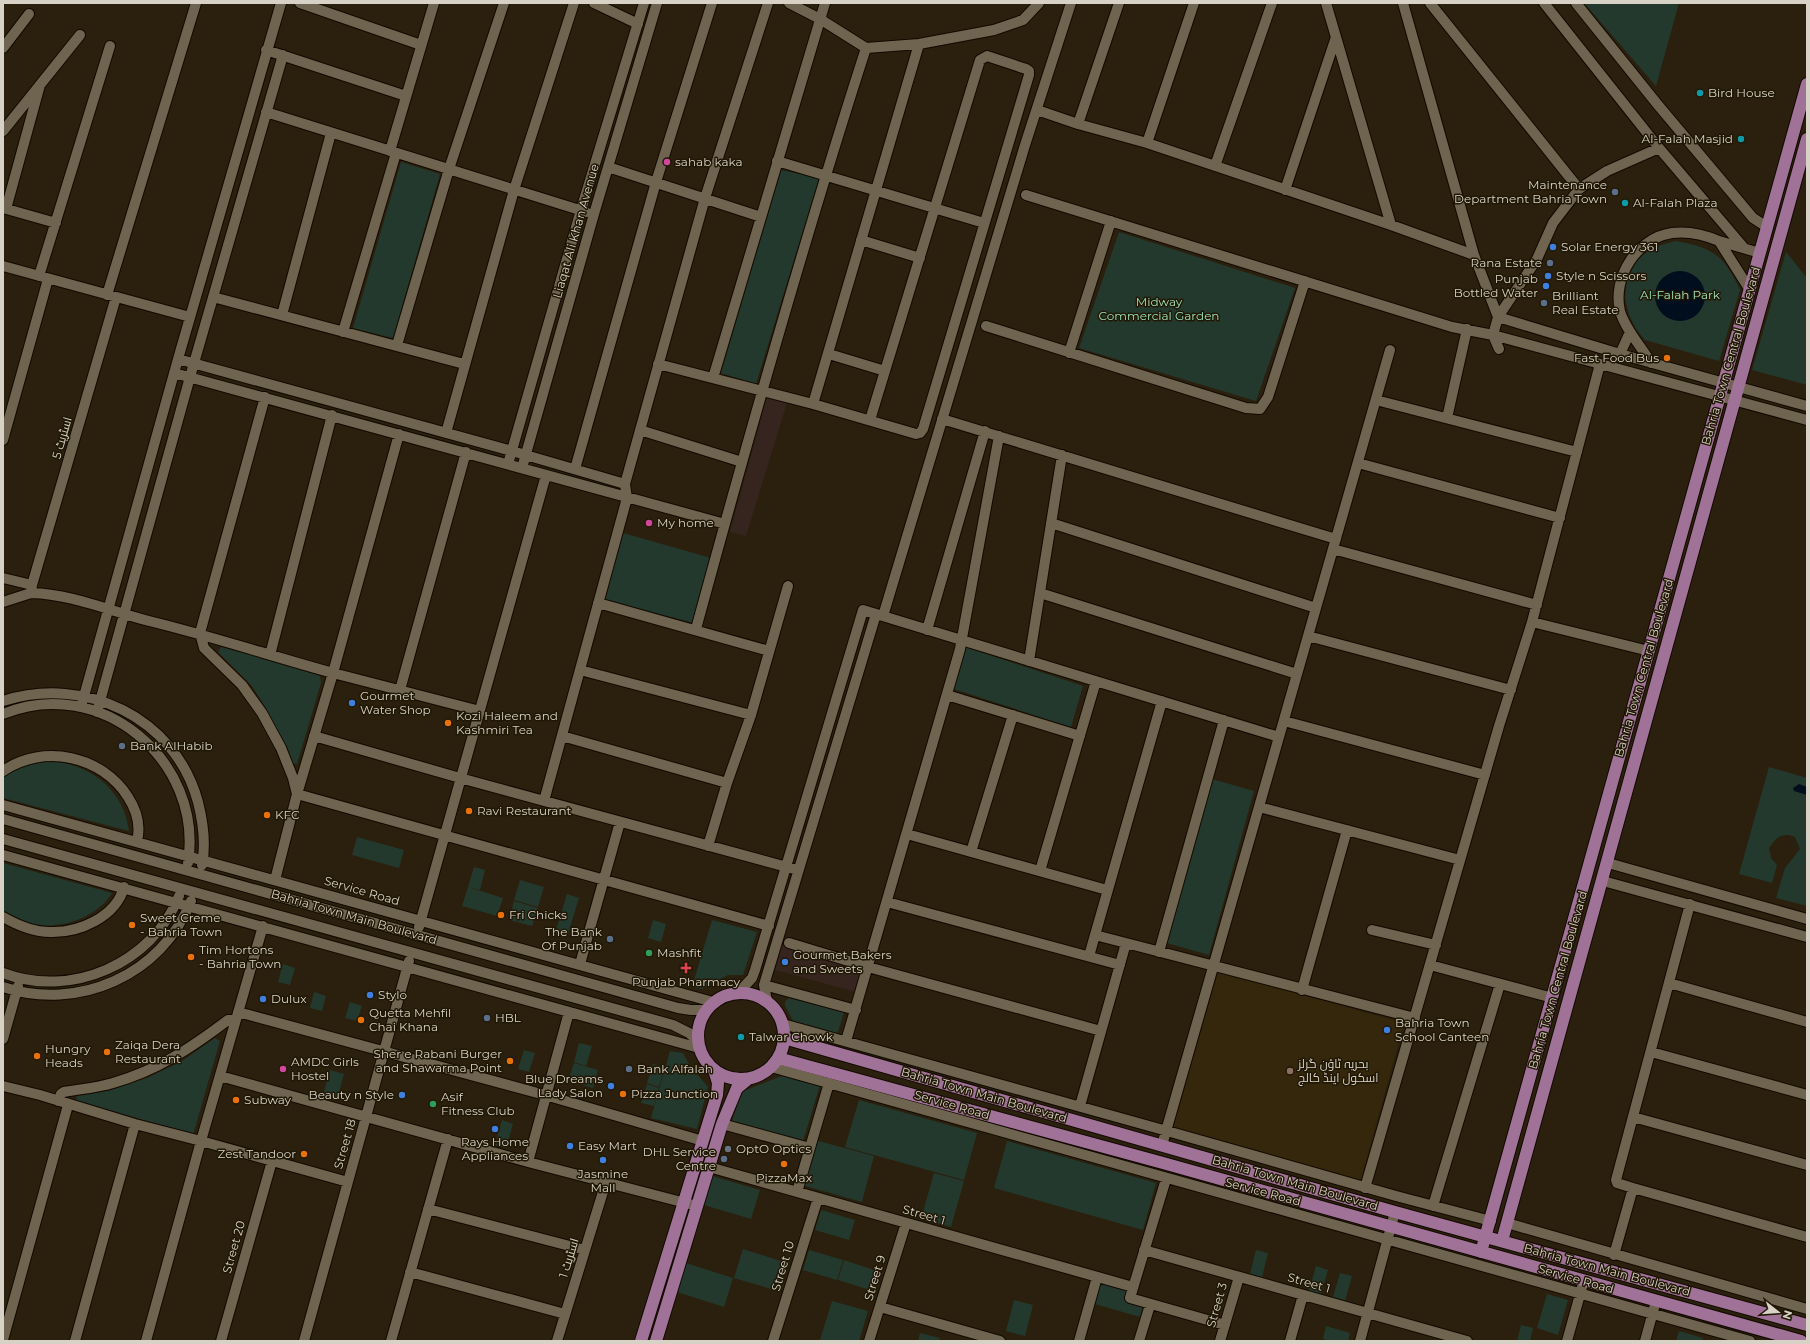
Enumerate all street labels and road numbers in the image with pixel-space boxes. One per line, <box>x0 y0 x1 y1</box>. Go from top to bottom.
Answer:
street label: Liaqat Ali Khan Avenue <box>549 162 602 300</box>
street label: Bahria Town Central Boulevard <box>1698 265 1763 447</box>
street label: اسٹریٹ 5 <box>48 415 75 461</box>
street label: Bahria Town Central Boulevard <box>1611 577 1676 759</box>
street label: Service Road <box>323 873 402 908</box>
street label: Bahria Town Main Boulevard <box>269 886 439 947</box>
street label: Bahria Town Central Boulevard <box>1525 889 1590 1071</box>
street label: Bahria Town Main Boulevard <box>899 1064 1069 1125</box>
street label: Service Road <box>913 1087 992 1122</box>
street label: Street 18 <box>330 1117 359 1171</box>
street label: Bahria Town Main Boulevard <box>1210 1152 1380 1213</box>
street label: Service Road <box>1224 1174 1303 1209</box>
street label: Street 1 <box>901 1201 947 1228</box>
street label: Street 20 <box>219 1219 248 1275</box>
street label: اسٹریٹ 1 <box>555 1236 582 1280</box>
street label: Street 10 <box>768 1239 797 1293</box>
street label: Bahria Town Main Boulevard <box>1522 1240 1692 1299</box>
street label: Street 9 <box>861 1253 889 1302</box>
street label: Service Road <box>1537 1261 1616 1296</box>
street label: Street 1 <box>1286 1269 1332 1296</box>
street label: Street 3 <box>1203 1280 1230 1329</box>

